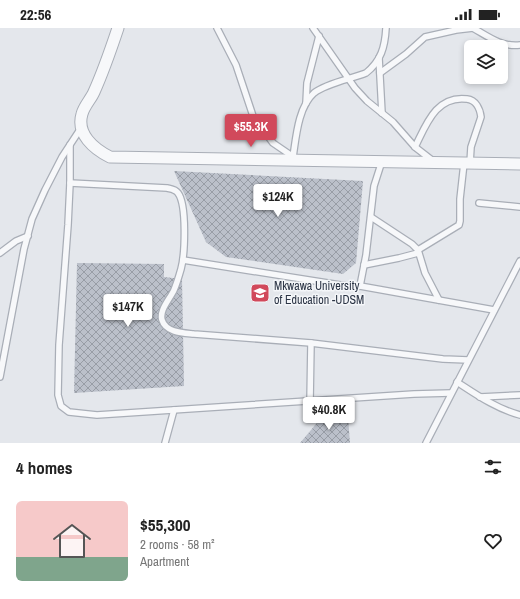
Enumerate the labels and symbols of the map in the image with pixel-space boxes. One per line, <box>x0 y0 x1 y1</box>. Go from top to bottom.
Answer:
pin: $55.3K <box>218 114 284 148</box>
pin: $124K <box>250 184 306 218</box>
place label: Mkwawa University of Education -UDSM <box>274 278 364 308</box>
school or university icon: Mkwawa University of Education -UDSM <box>249 282 271 304</box>
pin: $147K <box>100 294 156 328</box>
pin: $40.8K <box>296 397 362 431</box>

